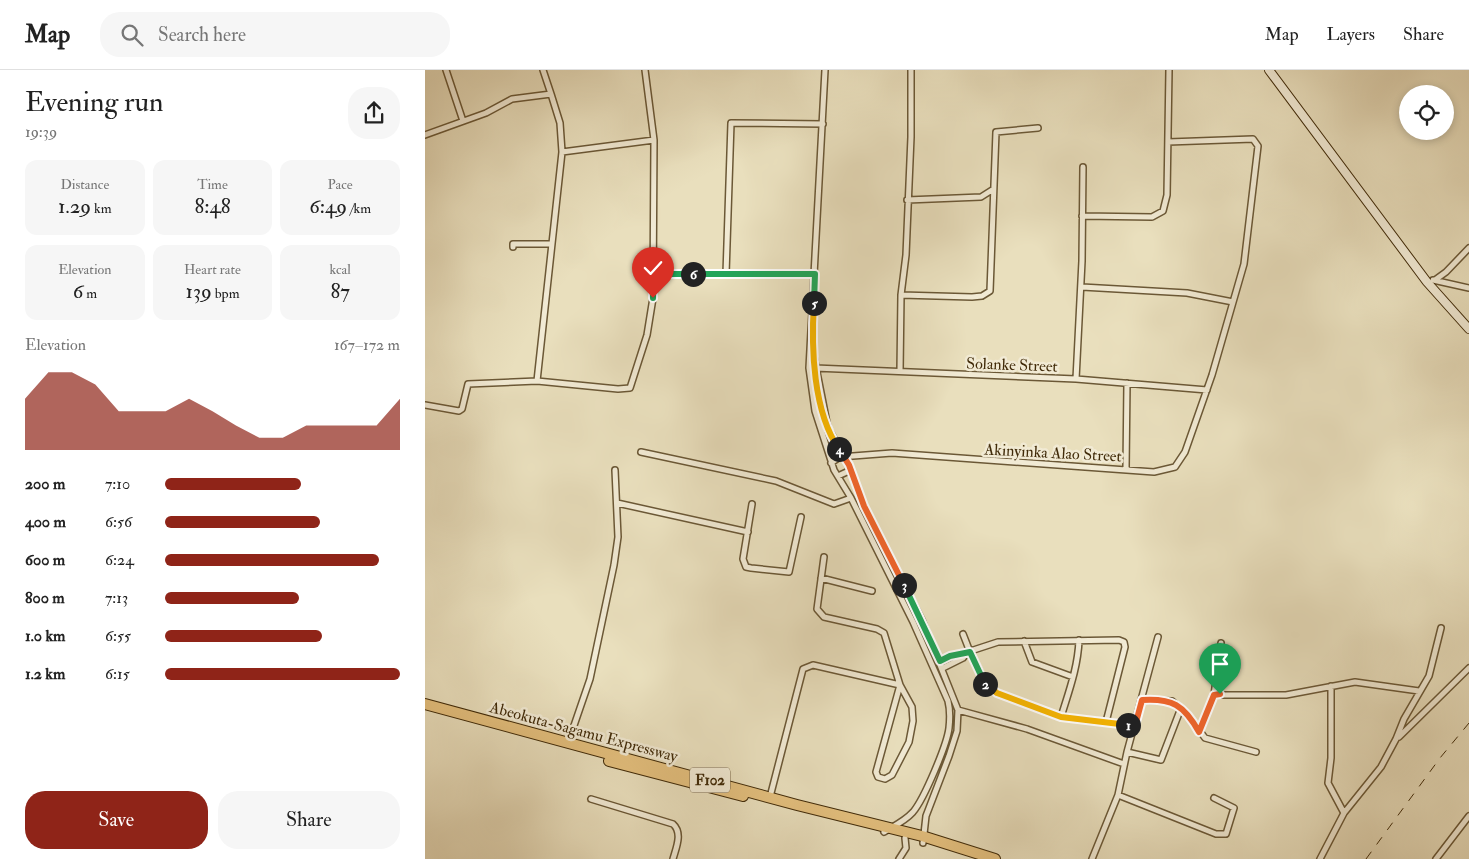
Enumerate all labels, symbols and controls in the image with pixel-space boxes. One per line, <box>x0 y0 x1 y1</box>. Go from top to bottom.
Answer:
search box <box>100 12 450 57</box>
text: Map <box>25 19 70 50</box>
icon: search <box>118 21 146 49</box>
text: Search here <box>158 23 246 47</box>
text: Map <box>1265 23 1299 46</box>
text: Layers <box>1327 23 1375 46</box>
text: Share <box>1403 23 1444 46</box>
text: Evening run <box>25 85 163 120</box>
map controls <box>1399 85 1454 140</box>
button: locate <box>1399 85 1454 140</box>
button: share <box>348 87 400 139</box>
text: 19:39 <box>25 122 57 142</box>
text: Distance <box>60 176 109 193</box>
text: Time <box>197 176 228 193</box>
text: Pace <box>328 176 353 193</box>
text: 1.29 <box>58 193 91 220</box>
text: 8:48 <box>194 193 231 220</box>
text: 6:49 <box>309 193 347 220</box>
text: km <box>91 200 112 217</box>
text: /km <box>347 200 371 217</box>
pin <box>632 247 674 298</box>
icon: check <box>639 254 667 282</box>
text: Elevation <box>58 261 112 278</box>
text: Heart rate <box>184 261 241 278</box>
text: kcal <box>329 261 351 278</box>
pin: 6 <box>681 262 705 286</box>
text: 6 <box>690 266 697 283</box>
text: 6 <box>73 278 83 305</box>
text: 139 <box>185 278 212 305</box>
text: 87 <box>330 278 350 305</box>
text: m <box>83 285 97 302</box>
text: bpm <box>212 285 240 302</box>
pin: 5 <box>801 290 827 316</box>
text: 5 <box>811 295 818 312</box>
text: Elevation <box>25 335 86 355</box>
text: 167–172 m <box>334 335 400 355</box>
street label: Solanke Street <box>966 353 1058 377</box>
pin: 4 <box>827 436 851 462</box>
street label: Akinyinka Alao Street <box>983 439 1122 467</box>
text: 4 <box>836 441 843 458</box>
text: 200 m <box>25 474 65 494</box>
text: 7:10 <box>105 474 130 494</box>
text: 400 m <box>25 512 66 532</box>
text: 6:56 <box>105 512 132 532</box>
text: 600 m <box>25 550 65 570</box>
text: 6:24 <box>105 550 134 570</box>
pin: 3 <box>891 572 917 598</box>
text: 3 <box>902 577 907 594</box>
text: 800 m <box>25 588 65 608</box>
text: 7:13 <box>105 588 128 608</box>
text: 1.0 km <box>25 626 65 646</box>
text: 6:55 <box>105 626 131 646</box>
pin <box>1199 643 1241 694</box>
icon: arrive <box>1206 650 1234 678</box>
text: 1.2 km <box>25 664 65 684</box>
text: 6:15 <box>105 664 130 684</box>
pin: 2 <box>973 672 997 696</box>
text: 2 <box>982 676 989 693</box>
street label: Abeokuta-Sagamu Expressway <box>486 697 681 768</box>
pin: 1 <box>1115 712 1141 738</box>
text: 1 <box>1126 717 1131 734</box>
road number: F102 <box>690 768 730 792</box>
button: Save <box>25 791 208 849</box>
button: Share <box>218 791 400 849</box>

